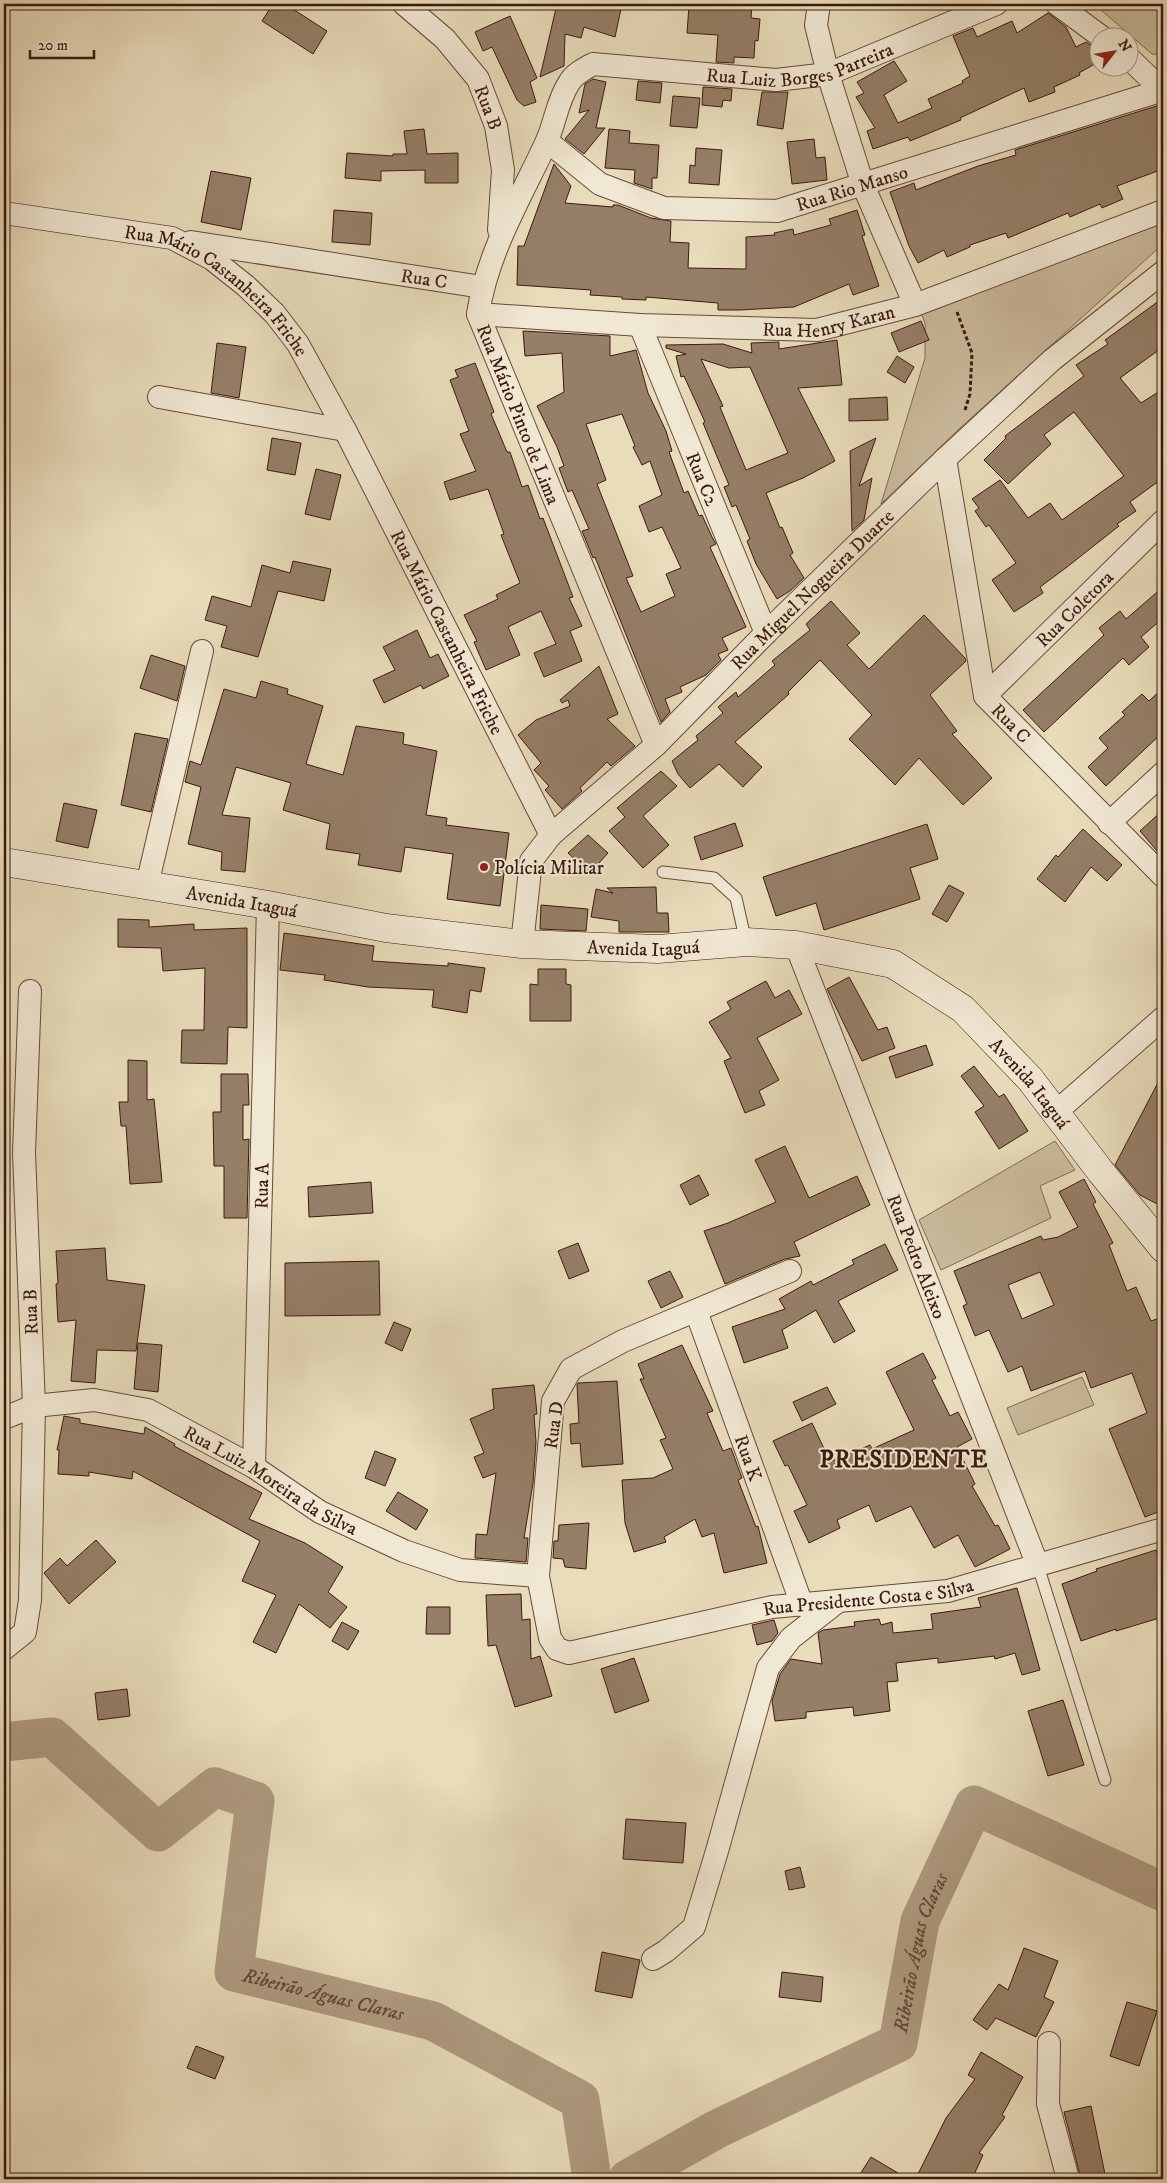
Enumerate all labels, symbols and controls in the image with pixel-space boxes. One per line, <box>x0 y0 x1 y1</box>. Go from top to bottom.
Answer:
scale bar <box>30 28 94 60</box>
north arrow <box>1090 28 1140 78</box>
text: 20 m <box>38 36 68 55</box>
text: N <box>1114 36 1135 56</box>
street label: Rua Luiz Borges Parreira <box>705 38 897 93</box>
street label: Rua B <box>468 82 506 133</box>
street label: Rua Rio Manso <box>794 161 911 217</box>
street label: Rua Mário Castanheira Friche <box>122 221 312 361</box>
street label: Rua C <box>399 265 449 294</box>
street label: Rua Henry Karan <box>762 301 897 343</box>
street label: Rua Mário Pinto de Lima <box>471 321 564 508</box>
street label: Rua C2 <box>680 449 723 510</box>
street label: Rua Miguel Nogueira Duarte <box>726 505 899 675</box>
street label: Rua Mário Castanheira Friche <box>385 526 508 739</box>
street label: Rua Coletora <box>1032 566 1119 653</box>
street label: Rua C <box>986 699 1035 748</box>
place label: Polícia Militar <box>494 857 604 880</box>
marker: Polícia Militar <box>478 861 490 873</box>
street label: Avenida Itaguá <box>184 882 299 923</box>
street label: Avenida Itaguá <box>587 936 700 962</box>
street label: Avenida Itaguá <box>984 1034 1074 1134</box>
street label: Rua A <box>250 1162 275 1209</box>
street label: Rua Pedro Aleixo <box>881 1191 950 1322</box>
street label: Rua B <box>19 1289 44 1335</box>
street label: Rua D <box>540 1400 569 1451</box>
street label: Rua Luiz Moreira da Silva <box>179 1421 361 1541</box>
street label: Rua K <box>729 1432 767 1485</box>
district label: PRESIDENTE <box>820 1445 988 1475</box>
street label: Rua Presidente Costa e Silva <box>761 1574 976 1622</box>
water label: Ribeirão Águas Claras <box>889 1868 955 2036</box>
water label: Ribeirão Águas Claras <box>239 1963 407 2028</box>

